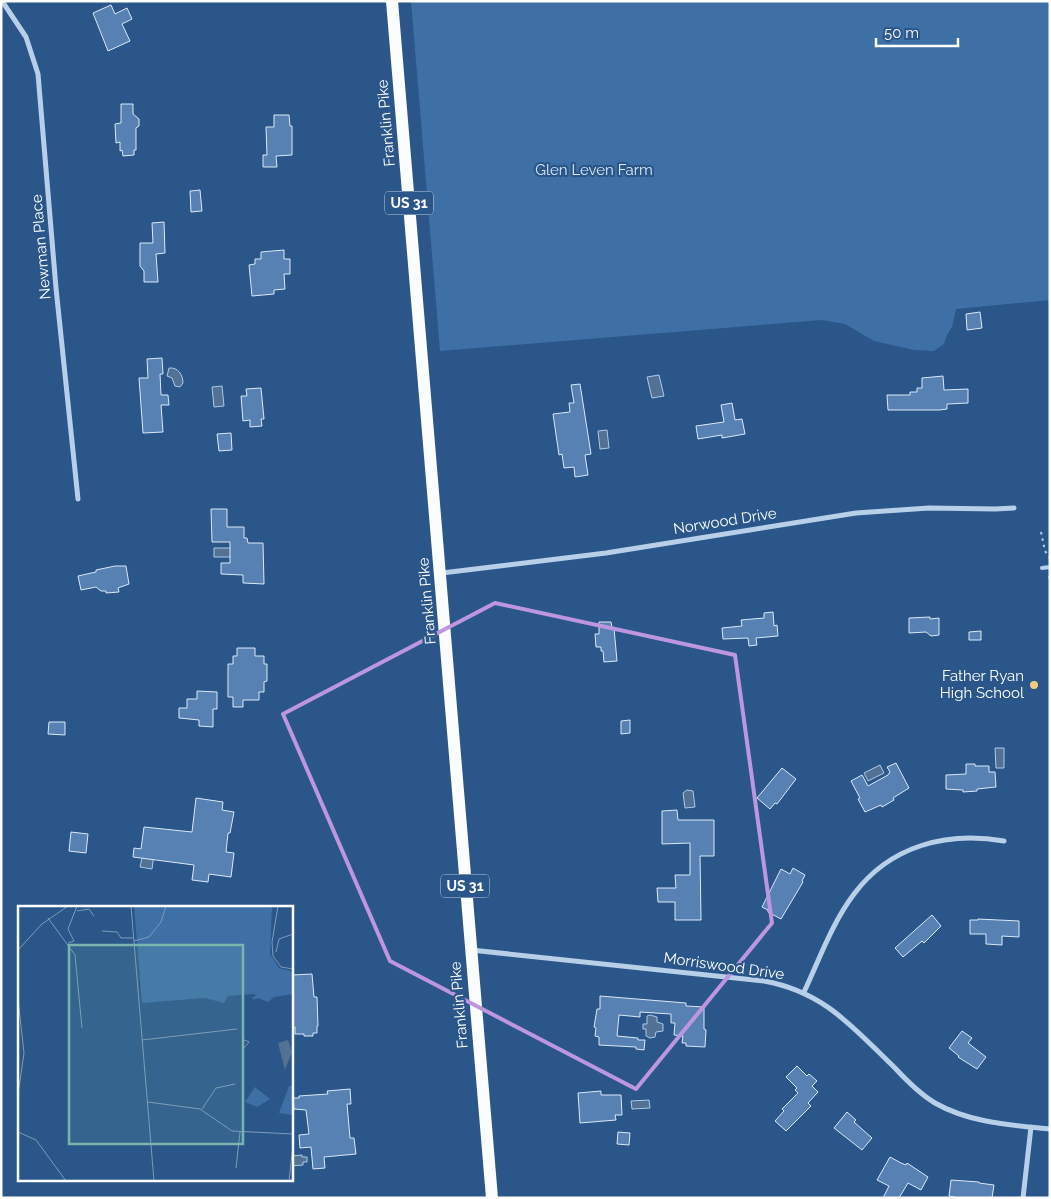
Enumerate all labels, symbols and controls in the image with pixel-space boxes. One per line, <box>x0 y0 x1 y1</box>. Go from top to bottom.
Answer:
scale bar <box>876 15 958 47</box>
text: 50 m <box>884 24 919 42</box>
street label: Franklin Pike <box>373 79 399 167</box>
park label: Glen Leven Farm <box>535 161 653 179</box>
road number: US 31 <box>385 192 433 214</box>
street label: Newman Place <box>27 194 55 300</box>
street label: Norwood Drive <box>672 504 778 538</box>
street label: Franklin Pike <box>414 557 440 645</box>
place label: Father Ryan High School <box>940 667 1025 702</box>
marker: Father Ryan High School <box>1028 679 1040 691</box>
road number: US 31 <box>441 874 489 898</box>
inset map <box>18 906 292 1182</box>
street label: Morriswood Drive <box>663 949 786 983</box>
street label: Franklin Pike <box>446 961 472 1049</box>

